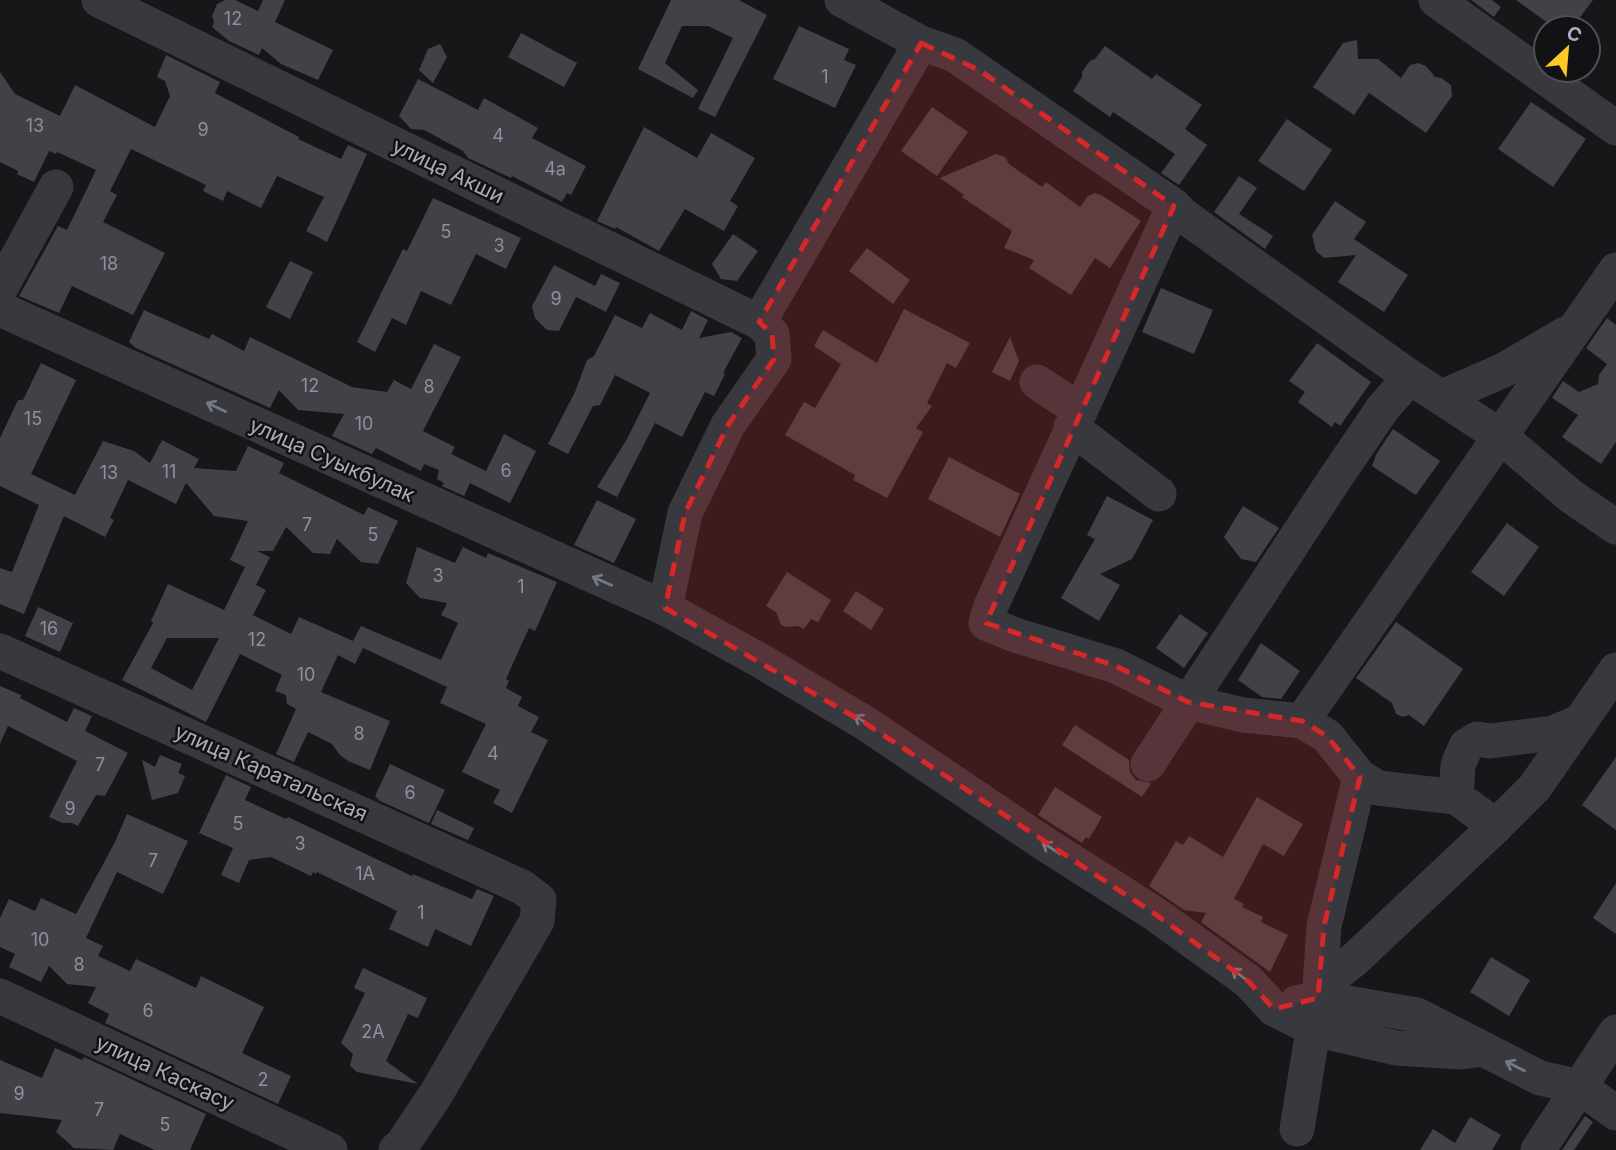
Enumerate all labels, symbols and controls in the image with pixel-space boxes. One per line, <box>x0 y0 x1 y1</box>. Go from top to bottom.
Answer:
house number: 12 <box>224 8 242 29</box>
north arrow <box>1532 14 1602 84</box>
text: С <box>1563 21 1586 48</box>
house number: 1 <box>821 66 829 87</box>
house number: 13 <box>26 115 44 136</box>
house number: 9 <box>197 119 209 140</box>
house number: 4 <box>492 125 504 146</box>
street label: улица Акши <box>388 133 508 208</box>
house number: 4а <box>544 158 566 179</box>
house number: 5 <box>441 221 451 242</box>
house number: 3 <box>493 235 505 256</box>
house number: 18 <box>100 253 118 274</box>
house number: 9 <box>550 288 562 309</box>
house number: 12 <box>301 375 319 396</box>
house number: 8 <box>423 376 435 397</box>
one-way arrow <box>206 400 227 413</box>
house number: 15 <box>24 408 42 429</box>
street label: улица Суыкбулак <box>246 412 419 507</box>
house number: 10 <box>355 413 373 434</box>
house number: 6 <box>500 460 512 481</box>
house number: 11 <box>162 461 176 482</box>
house number: 13 <box>100 462 118 483</box>
house number: 7 <box>302 514 312 535</box>
house number: 5 <box>368 524 378 545</box>
house number: 3 <box>432 565 444 586</box>
one-way arrow <box>592 574 613 587</box>
house number: 1 <box>517 576 525 597</box>
house number: 16 <box>40 618 58 639</box>
house number: 12 <box>248 629 266 650</box>
house number: 10 <box>297 664 315 685</box>
one-way arrow <box>853 714 873 728</box>
street label: улица Каратальская <box>171 719 372 826</box>
house number: 8 <box>353 723 365 744</box>
house number: 4 <box>487 743 499 764</box>
house number: 7 <box>95 754 105 775</box>
house number: 6 <box>404 782 416 803</box>
house number: 9 <box>64 798 76 819</box>
house number: 5 <box>233 813 243 834</box>
house number: 3 <box>294 833 306 854</box>
one-way arrow <box>1042 841 1062 855</box>
house number: 7 <box>148 850 158 871</box>
house number: 1А <box>355 863 375 884</box>
house number: 1 <box>417 902 425 923</box>
house number: 10 <box>31 929 49 950</box>
house number: 8 <box>73 954 85 975</box>
one-way arrow <box>1231 968 1250 983</box>
house number: 6 <box>142 1000 154 1021</box>
house number: 2А <box>361 1021 385 1042</box>
street label: улица Каскасу <box>92 1030 239 1116</box>
one-way arrow <box>1505 1059 1526 1072</box>
house number: 2 <box>258 1069 268 1090</box>
house number: 9 <box>13 1083 25 1104</box>
house number: 7 <box>94 1099 104 1120</box>
house number: 5 <box>160 1114 170 1135</box>

